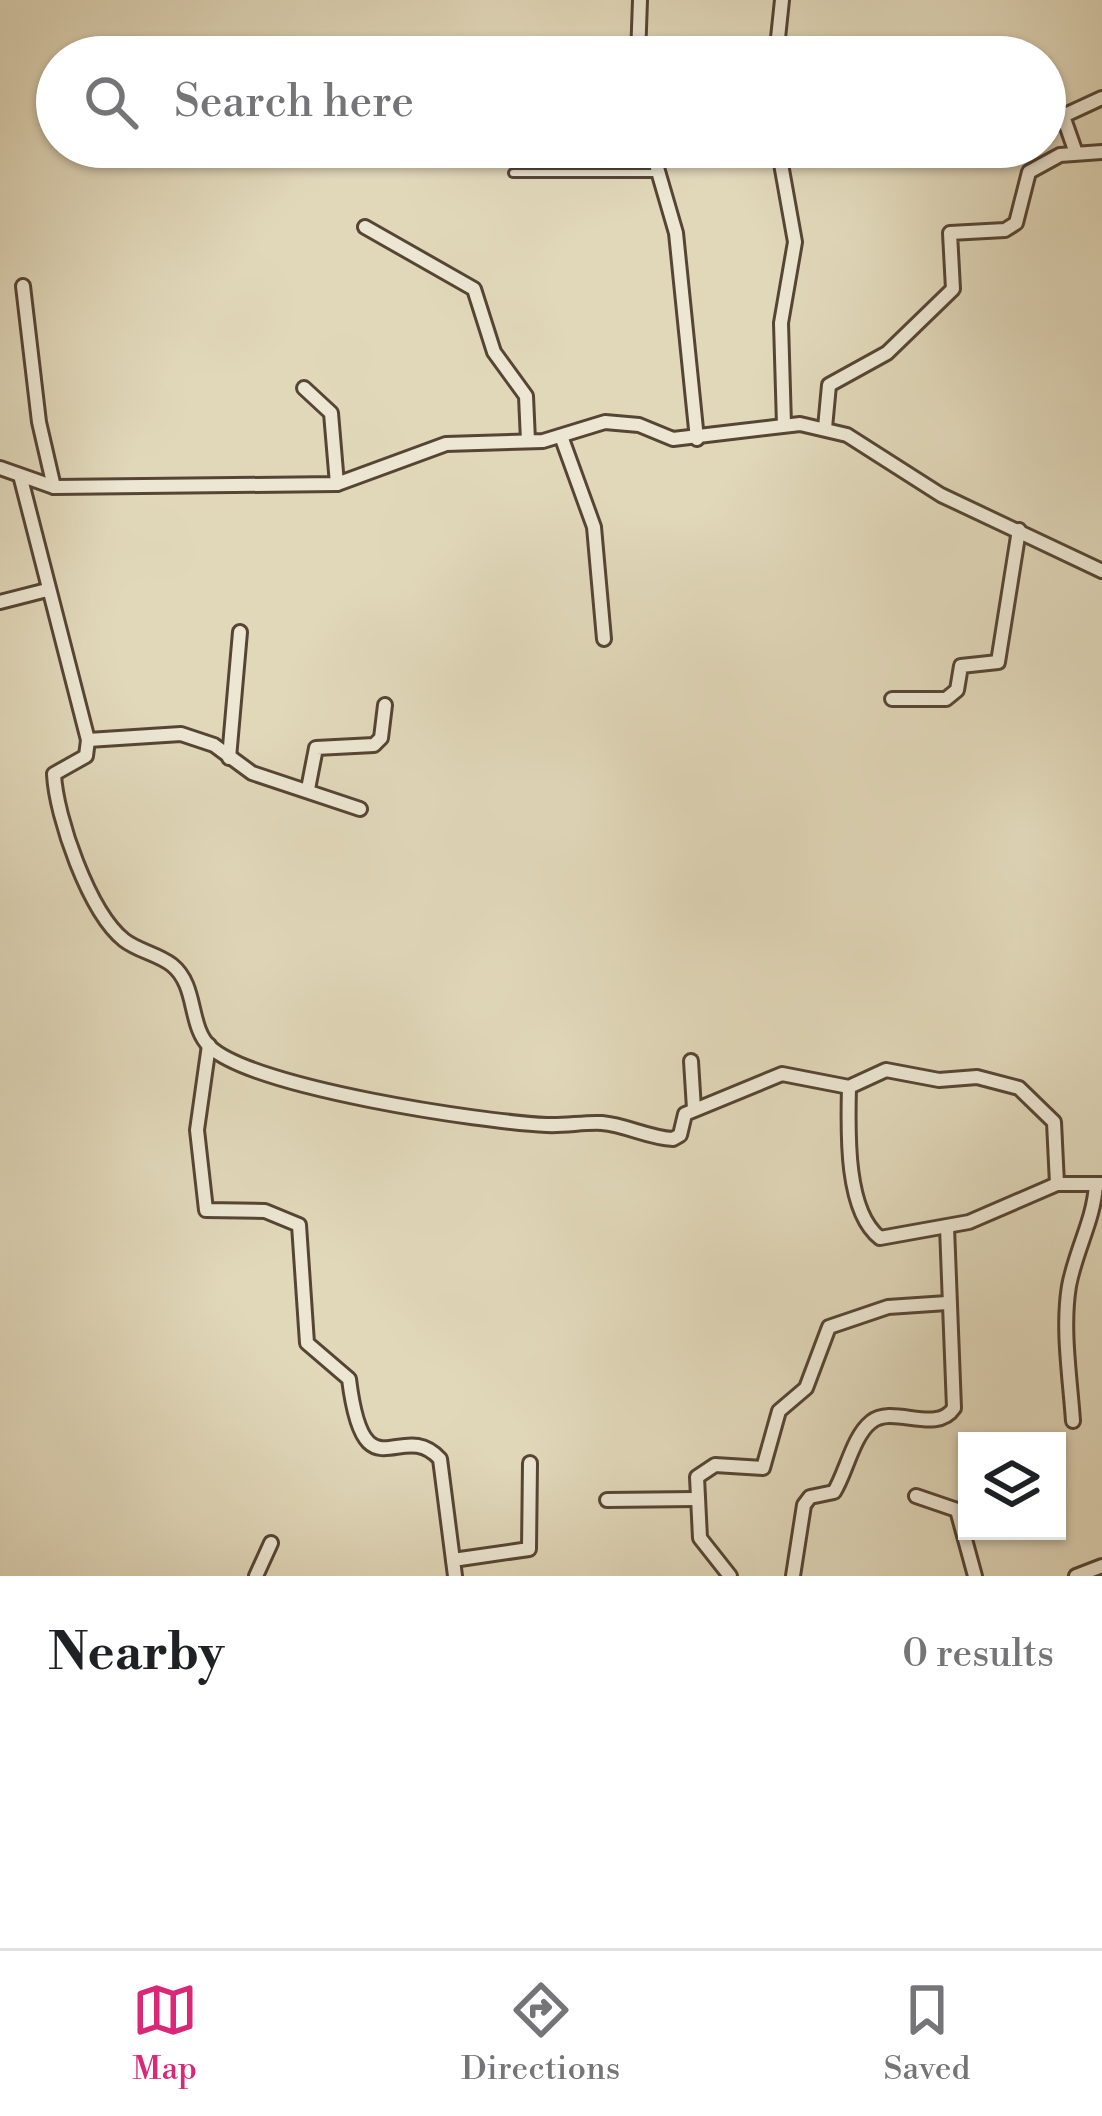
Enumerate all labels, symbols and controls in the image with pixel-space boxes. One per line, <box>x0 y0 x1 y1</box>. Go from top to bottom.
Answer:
search box <box>36 36 1066 168</box>
icon: search <box>78 69 144 135</box>
text: Search here <box>174 74 414 131</box>
map controls <box>958 1432 1066 1540</box>
button: layers <box>958 1432 1066 1540</box>
text: Nearby <box>48 1622 224 1686</box>
text: 0 results <box>902 1630 1054 1679</box>
tab: Map <box>132 1977 198 2090</box>
tab: Directions <box>461 1977 620 2090</box>
tab: Saved <box>884 1977 970 2090</box>

